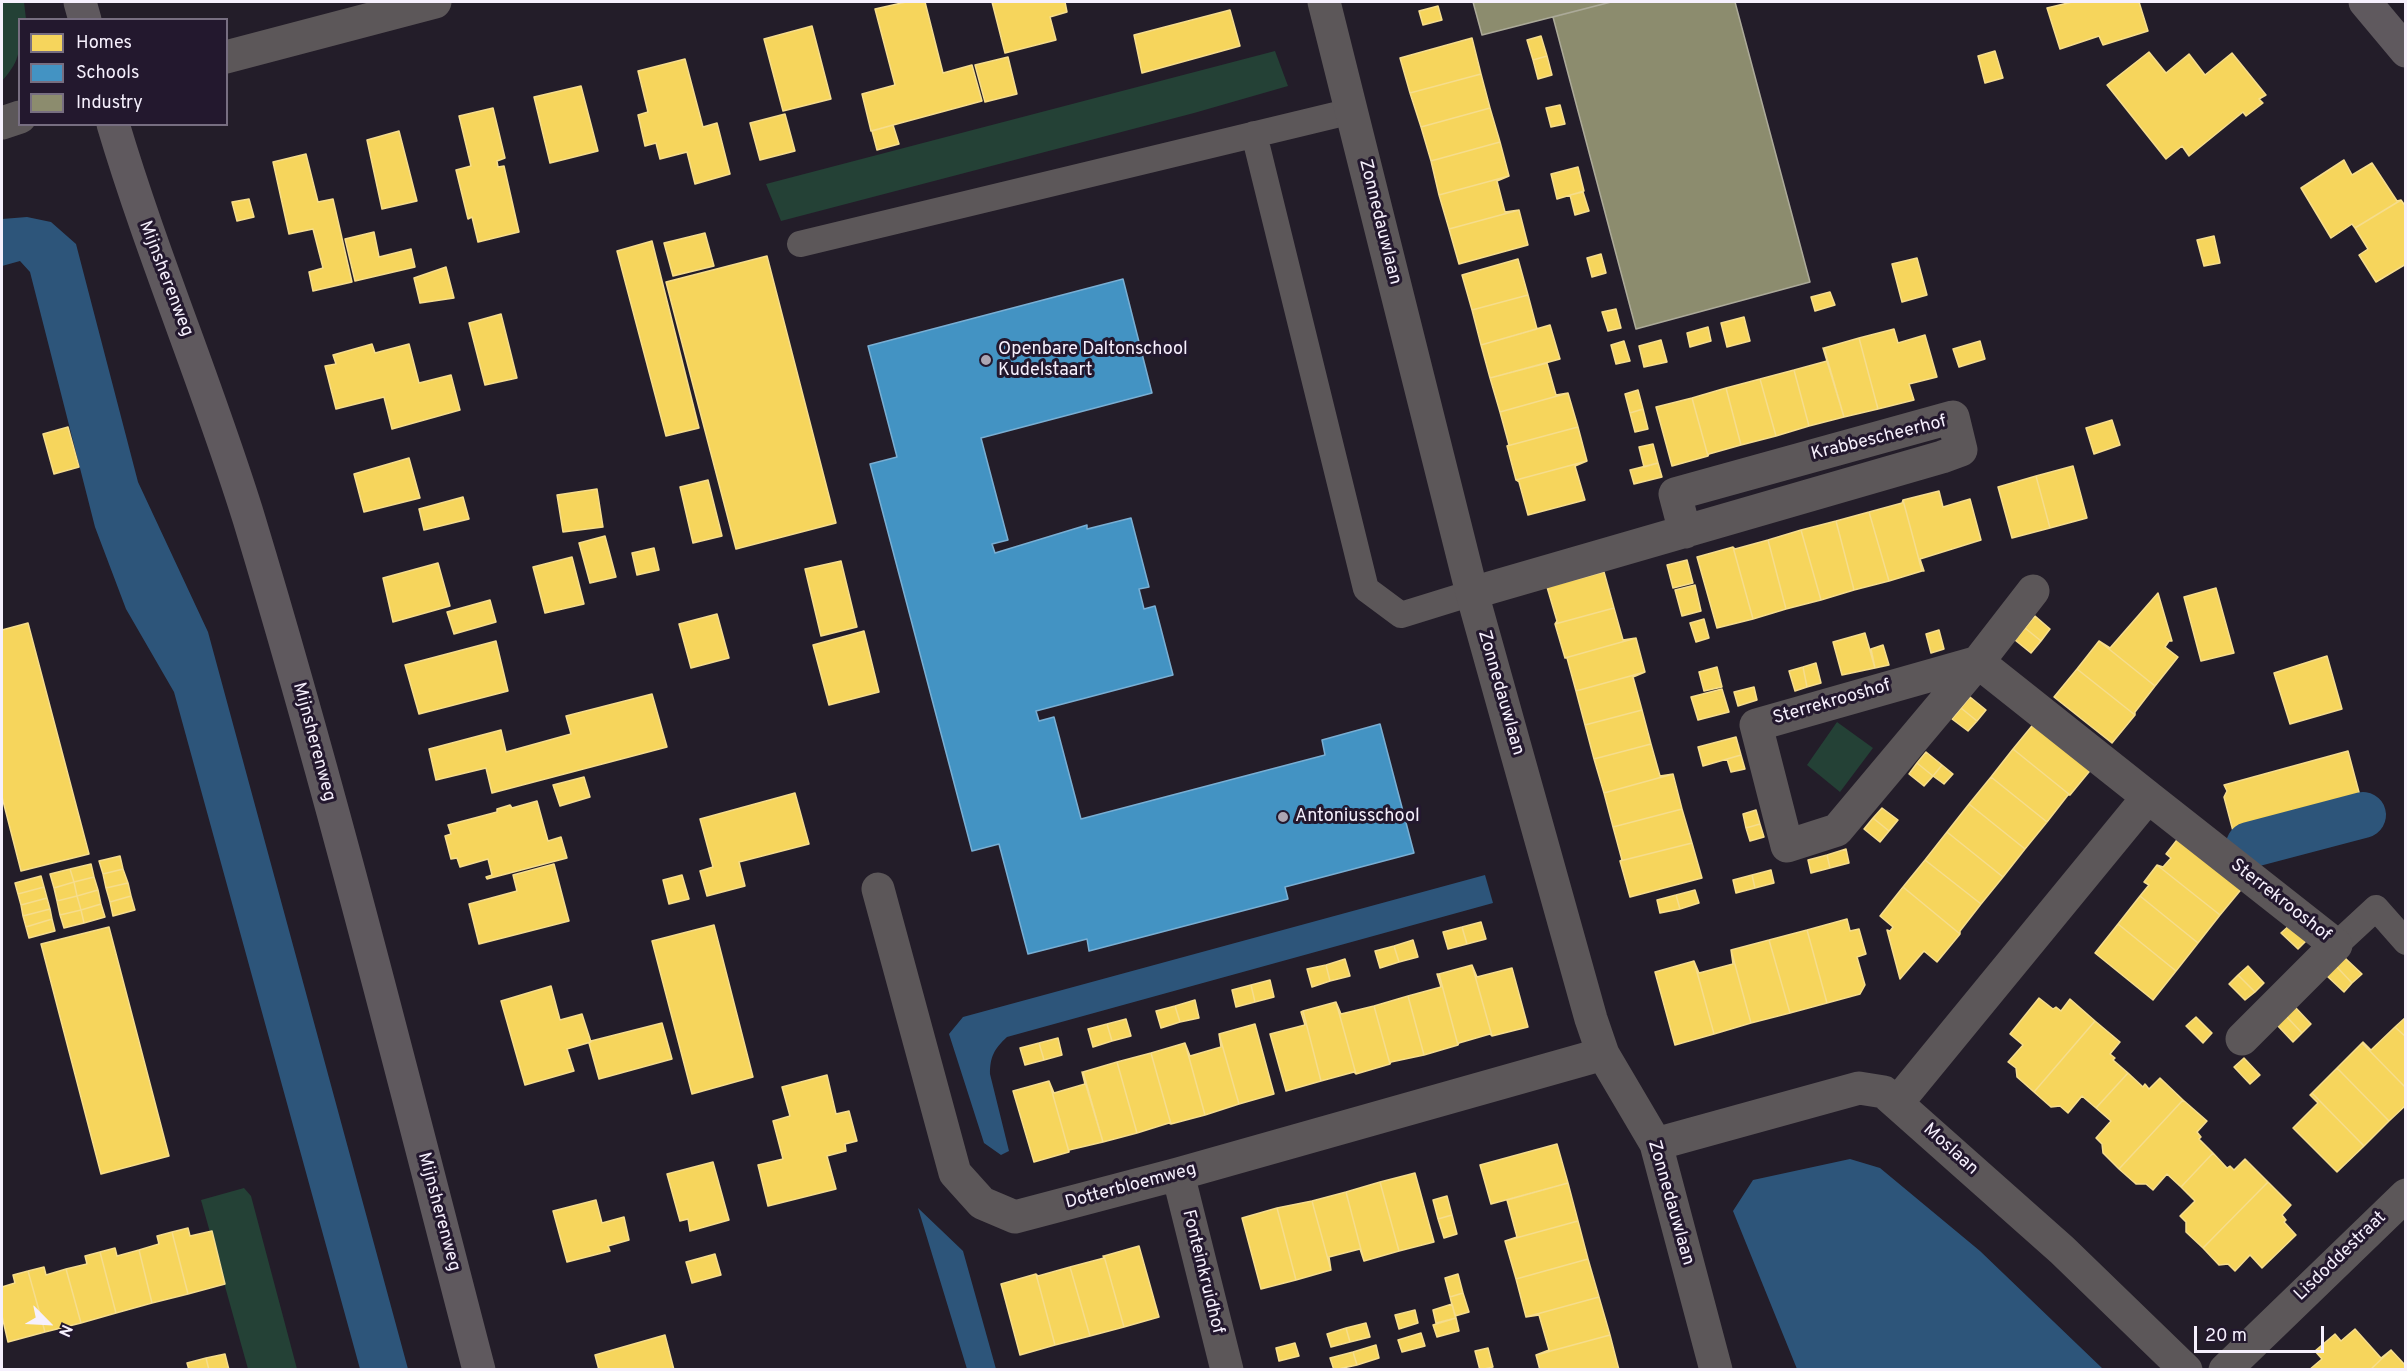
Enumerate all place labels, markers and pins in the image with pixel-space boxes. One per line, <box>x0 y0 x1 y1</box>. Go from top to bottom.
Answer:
place label: Openbare Daltonschool Kudelstaart <box>998 339 1188 382</box>
marker: Openbare Daltonschool Kudelstaart <box>979 353 993 367</box>
place label: Antoniusschool <box>1295 806 1420 828</box>
marker: Antoniusschool <box>1276 810 1290 824</box>

